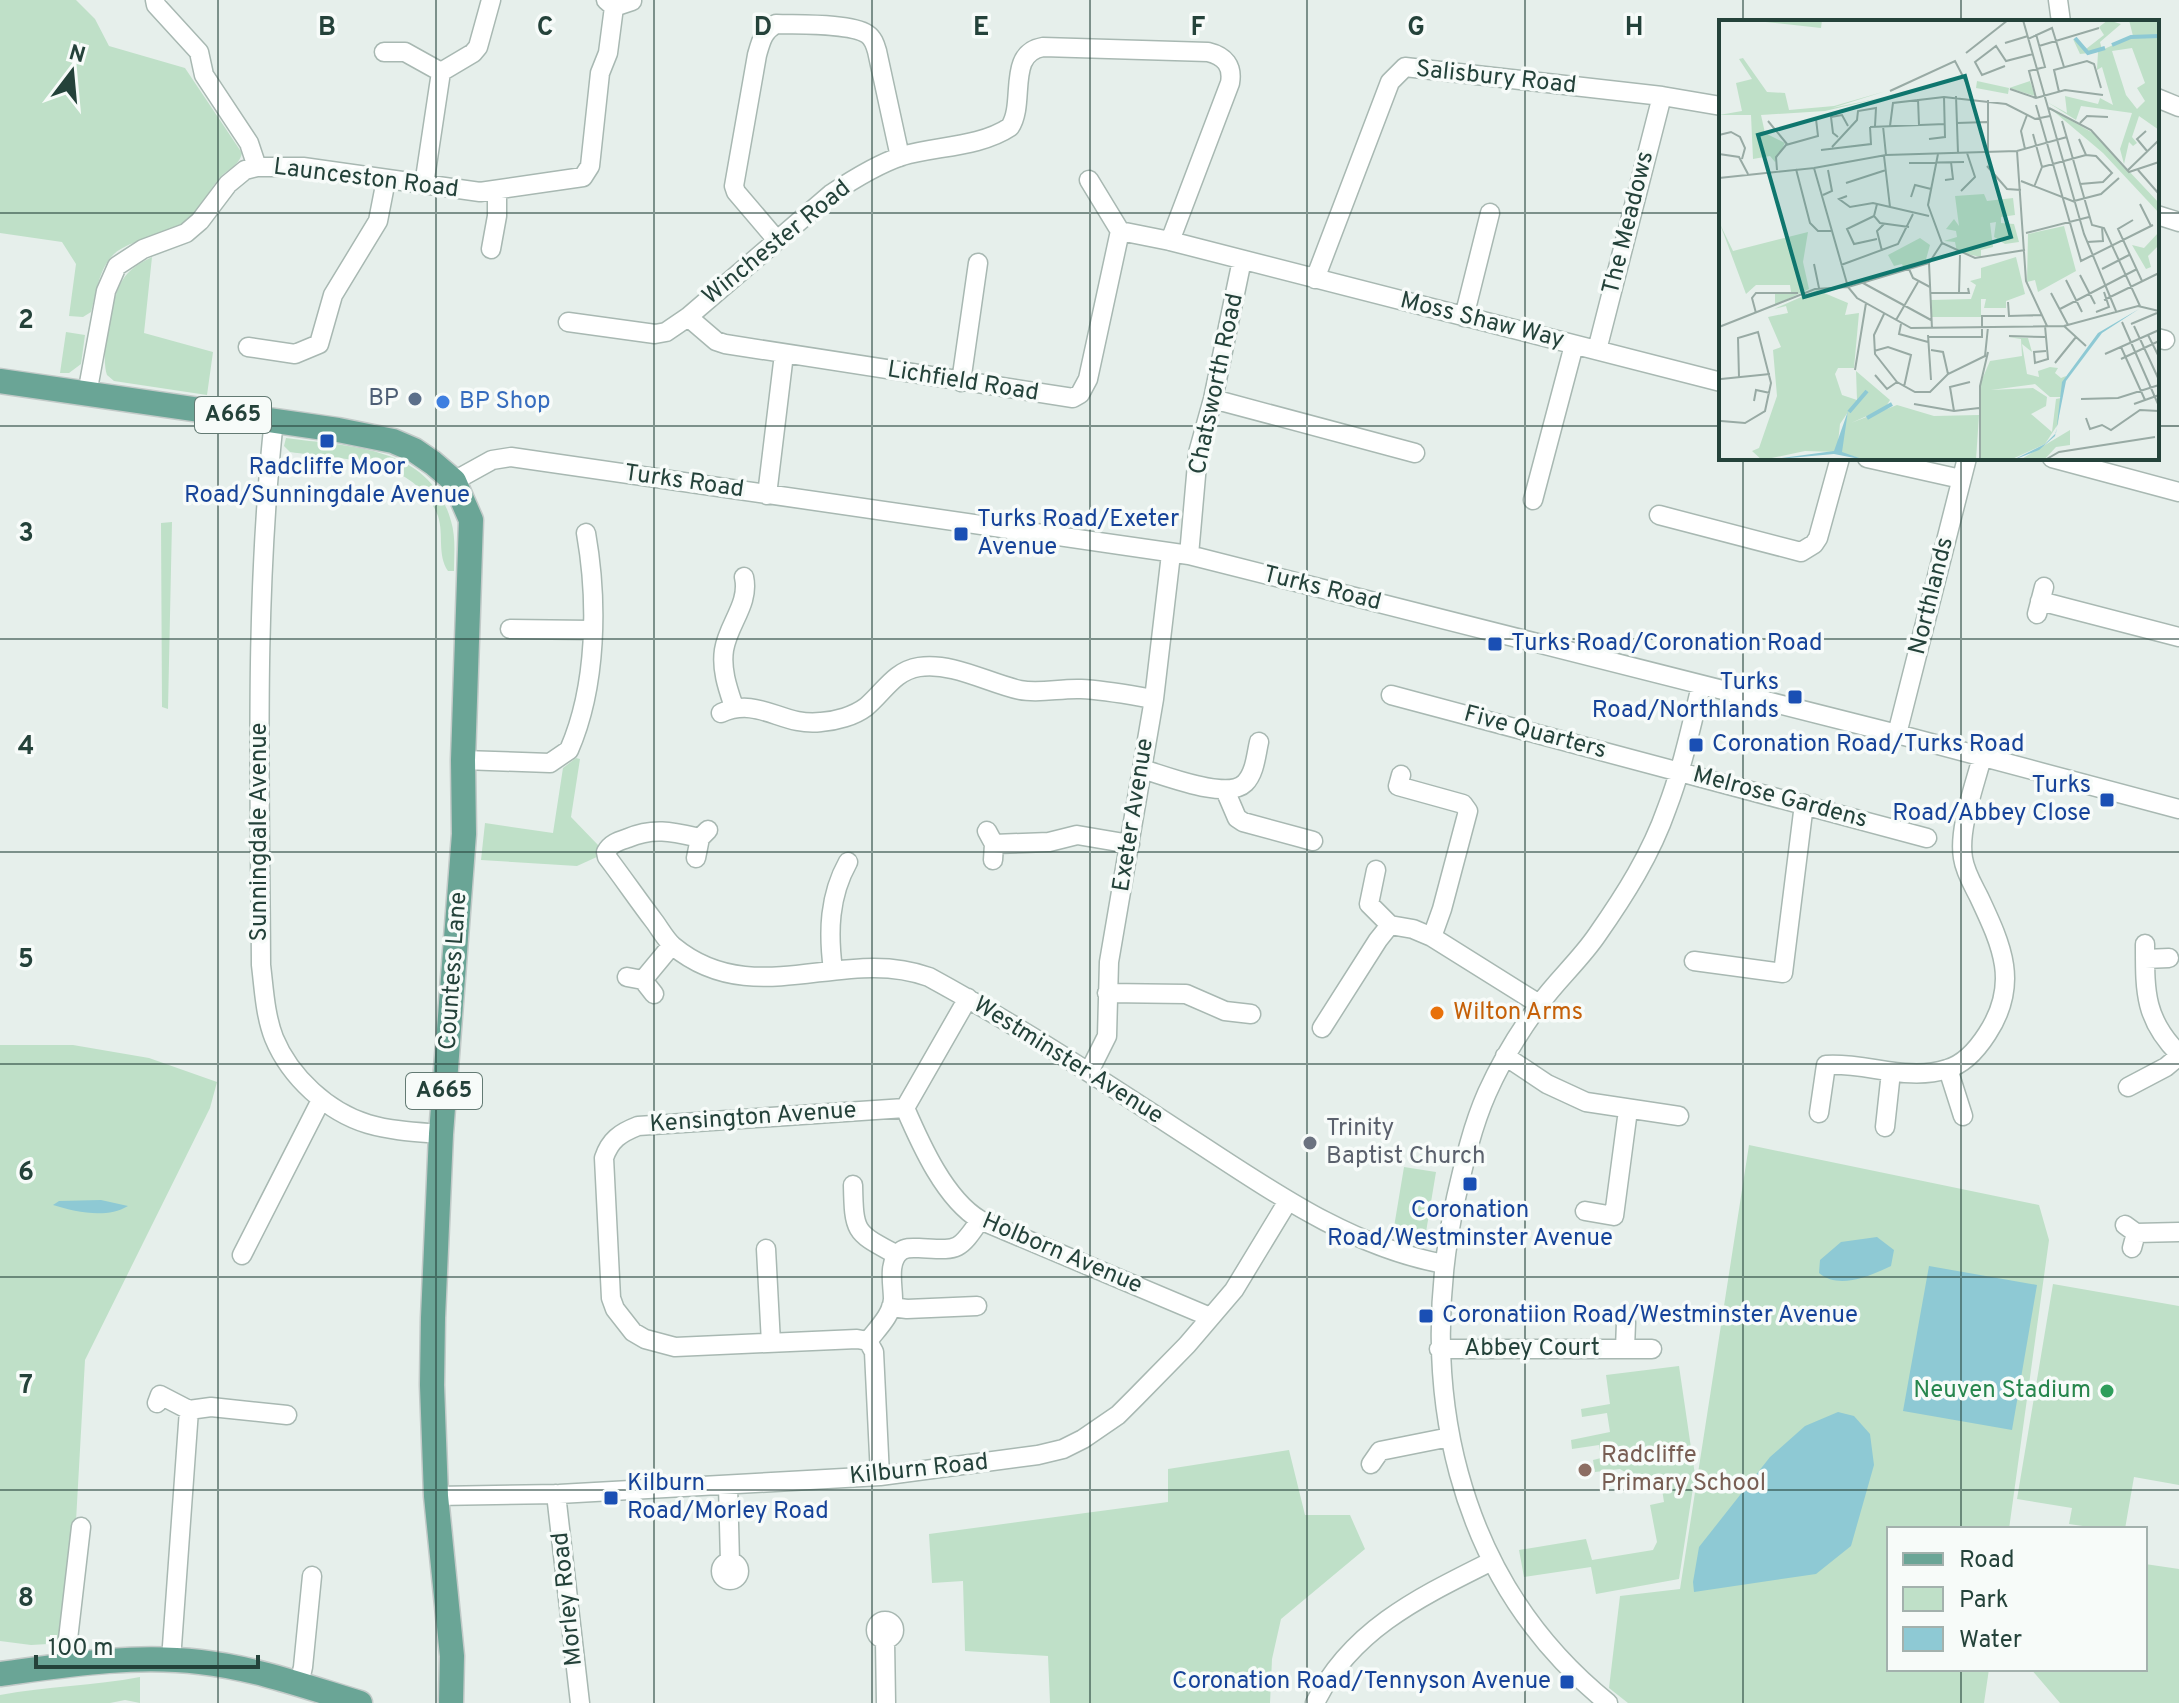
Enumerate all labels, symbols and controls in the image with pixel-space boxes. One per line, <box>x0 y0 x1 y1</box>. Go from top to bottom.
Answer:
text: B <box>318 12 336 45</box>
text: C <box>537 12 553 45</box>
text: D <box>754 12 772 45</box>
text: E <box>973 12 989 45</box>
text: F <box>1191 12 1206 45</box>
text: G <box>1407 12 1425 45</box>
text: H <box>1625 12 1643 45</box>
inset map <box>1719 20 2159 460</box>
north arrow <box>32 32 112 112</box>
text: N <box>66 40 88 70</box>
street label: Salisbury Road <box>1414 55 1578 101</box>
street label: The Meadows <box>1597 148 1661 298</box>
street label: Launceston Road <box>272 153 460 205</box>
street label: Winchester Road <box>697 174 857 312</box>
street label: Moss Shaw Way <box>1397 286 1567 356</box>
street label: Chatsworth Road <box>1183 291 1251 477</box>
text: 2 <box>18 305 34 338</box>
street label: Lichfield Road <box>885 355 1041 409</box>
place label: BP <box>368 384 399 414</box>
place label: BP Shop <box>459 387 550 417</box>
marker: BP <box>406 390 424 408</box>
marker: BP Shop <box>434 393 452 411</box>
road number: A665 <box>195 397 271 433</box>
marker: Radcliffe Moor Road/Sunningdale Avenue <box>318 432 336 450</box>
place label: Radcliffe Moor Road/Sunningdale Avenue <box>184 453 470 511</box>
street label: Turks Road <box>622 459 746 505</box>
place label: Turks Road/Exeter Avenue <box>977 505 1179 563</box>
text: 3 <box>18 518 34 551</box>
marker: Turks Road/Exeter Avenue <box>952 525 970 543</box>
street label: Northlands <box>1903 534 1961 658</box>
street label: Turks Road <box>1260 560 1384 618</box>
place label: Turks Road/Coronation Road <box>1511 629 1822 659</box>
marker: Turks Road/Coronation Road <box>1486 635 1504 653</box>
place label: Turks Road/Northlands <box>1592 668 1779 726</box>
marker: Turks Road/Northlands <box>1786 688 1804 706</box>
street label: Five Quarters <box>1460 700 1610 766</box>
street label: Sunningdale Avenue <box>245 723 275 941</box>
place label: Coronation Road/Turks Road <box>1712 730 2024 760</box>
text: 4 <box>18 731 34 764</box>
street label: Exeter Avenue <box>1107 736 1161 894</box>
marker: Coronation Road/Turks Road <box>1687 736 1705 754</box>
street label: Melrose Gardens <box>1689 760 1871 836</box>
place label: Turks Road/Abbey Close <box>1892 771 2091 829</box>
marker: Turks Road/Abbey Close <box>2098 791 2116 809</box>
street label: Countess Lane <box>434 891 474 1051</box>
text: 5 <box>18 944 34 977</box>
street label: Westminster Avenue <box>967 990 1169 1132</box>
place label: Wilton Arms <box>1453 998 1583 1028</box>
marker: Wilton Arms <box>1428 1004 1446 1022</box>
road number: A665 <box>406 1073 482 1109</box>
street label: Kensington Avenue <box>649 1096 857 1140</box>
place label: Trinity Baptist Church <box>1326 1114 1486 1172</box>
marker: Trinity Baptist Church <box>1301 1134 1319 1152</box>
text: 6 <box>18 1157 34 1190</box>
marker: Coronation Road/Westminster Avenue <box>1461 1175 1479 1193</box>
place label: Coronation Road/Westminster Avenue <box>1327 1196 1613 1254</box>
street label: Holborn Avenue <box>977 1207 1147 1301</box>
place label: Coronatiion Road/Westminster Avenue <box>1442 1301 1858 1331</box>
marker: Coronatiion Road/Westminster Avenue <box>1417 1307 1435 1325</box>
street label: Abbey Court <box>1464 1334 1600 1364</box>
text: 7 <box>19 1370 33 1403</box>
place label: Neuven Stadium <box>1913 1376 2091 1406</box>
marker: Neuven Stadium <box>2098 1382 2116 1400</box>
place label: Radcliffe Primary School <box>1601 1441 1766 1499</box>
street label: Kilburn Road <box>848 1448 990 1492</box>
marker: Radcliffe Primary School <box>1576 1461 1594 1479</box>
place label: Kilburn Road/Morley Road <box>627 1469 829 1527</box>
marker: Kilburn Road/Morley Road <box>602 1489 620 1507</box>
legend <box>1887 1527 2147 1671</box>
street label: Morley Road <box>546 1531 590 1667</box>
text: Road <box>1959 1546 2015 1576</box>
text: 8 <box>18 1583 34 1616</box>
text: Park <box>1959 1586 2009 1616</box>
scale bar <box>36 1619 258 1669</box>
text: Water <box>1959 1626 2022 1656</box>
text: 100 m <box>48 1634 114 1664</box>
place label: Coronation Road/Tennyson Avenue <box>1172 1667 1551 1697</box>
marker: Coronation Road/Tennyson Avenue <box>1558 1673 1576 1691</box>

